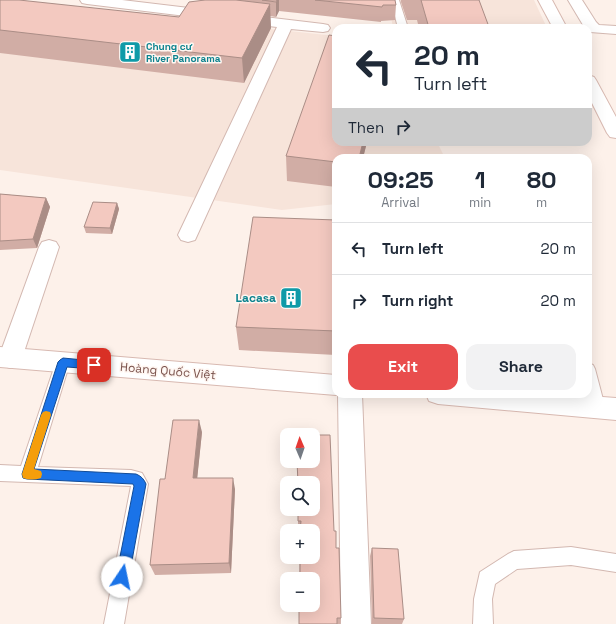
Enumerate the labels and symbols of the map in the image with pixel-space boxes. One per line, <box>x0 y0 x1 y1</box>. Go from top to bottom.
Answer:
building icon: Chung cư River Panorama <box>117 39 143 65</box>
place label: Chung cư River Panorama <box>146 40 221 65</box>
building icon: Lacasa <box>278 285 304 311</box>
place label: Lacasa <box>236 290 276 306</box>
pin <box>77 348 111 382</box>
street label: Hoàng Quốc Việt <box>119 359 217 383</box>
north arrow <box>280 428 320 468</box>
position arrow <box>101 556 143 598</box>

